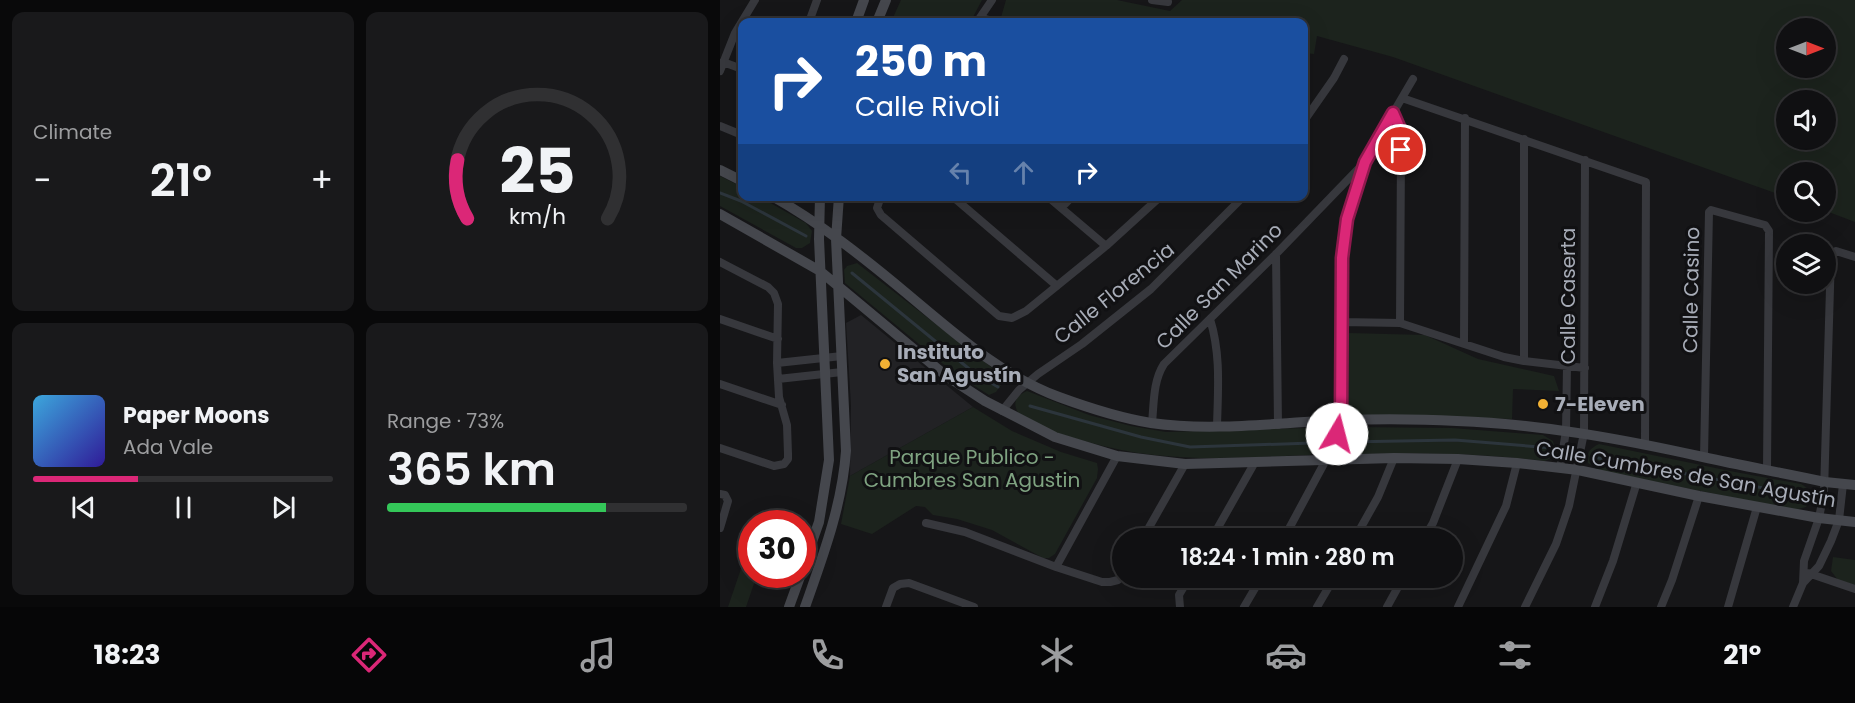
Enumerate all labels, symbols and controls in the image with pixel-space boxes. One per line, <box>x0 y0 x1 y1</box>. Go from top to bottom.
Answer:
north arrow <box>1776 18 1836 78</box>
map controls <box>1776 18 1836 294</box>
text: 250 m <box>855 32 987 91</box>
icon: right <box>756 42 834 120</box>
text: Calle Rivoli <box>855 88 1000 125</box>
button: sound <box>1776 90 1836 150</box>
text: Climate <box>33 118 112 146</box>
pin <box>1375 124 1426 175</box>
text: 25 <box>499 127 575 215</box>
icon: arrive <box>1384 133 1417 166</box>
text: 21° <box>150 149 212 212</box>
icon: left <box>944 156 977 189</box>
icon: ahead <box>1007 156 1040 189</box>
icon: right <box>1070 156 1103 189</box>
text: − <box>33 157 51 204</box>
text: + <box>310 157 333 204</box>
button: search <box>1776 162 1836 222</box>
text: km/h <box>508 201 566 232</box>
street label: Calle San Marino <box>1149 216 1289 356</box>
street label: Calle Casino <box>1676 227 1706 353</box>
street label: Calle Caserta <box>1554 228 1582 364</box>
button: layers <box>1776 234 1836 294</box>
street label: Calle Florencia <box>1048 236 1180 350</box>
place label: Instituto San Agustín <box>897 338 1022 389</box>
marker: Instituto San Agustín <box>878 357 892 371</box>
place label: 7-Eleven <box>1555 390 1645 418</box>
marker: 7-Eleven <box>1536 397 1550 411</box>
text: Paper Moons <box>123 400 270 431</box>
position arrow <box>1305 402 1369 466</box>
text: Range · 73% <box>387 407 504 435</box>
text: Ada Vale <box>123 433 213 461</box>
street label: Calle Cumbres de San Agustín <box>1534 434 1838 514</box>
text: 365 km <box>387 438 556 501</box>
park label: Parque Publico - Cumbres San Agustin <box>864 443 1080 494</box>
icon: previous <box>67 491 100 524</box>
icon: pause <box>167 491 200 524</box>
icon: next <box>267 491 300 524</box>
speed limit sign: 30 <box>738 510 816 588</box>
text: 18:24 · 1 min · 280 m <box>1180 542 1395 573</box>
icon: directions <box>348 634 390 676</box>
icon: music <box>577 634 619 676</box>
icon: phone <box>806 634 848 676</box>
icon: climate <box>1036 634 1078 676</box>
icon: car <box>1265 634 1307 676</box>
icon: filters <box>1494 634 1536 676</box>
text: 18:23 <box>94 636 161 673</box>
text: 21° <box>1723 636 1761 673</box>

